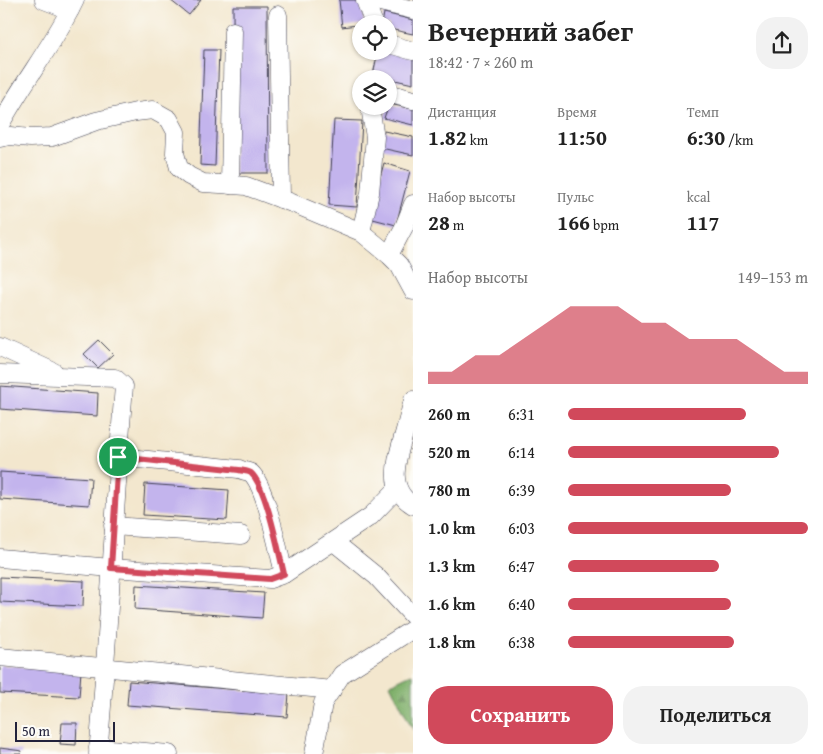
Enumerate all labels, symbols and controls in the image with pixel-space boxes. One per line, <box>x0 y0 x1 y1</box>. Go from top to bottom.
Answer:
text: Вечерний забег <box>428 10 633 51</box>
map controls <box>352 15 397 115</box>
button: locate <box>352 15 397 60</box>
button: share <box>756 17 808 69</box>
text: 18:42 · 7 × 260 m <box>428 50 533 74</box>
button: layers <box>352 70 397 115</box>
text: Дистанция <box>428 102 496 122</box>
text: Время <box>557 102 596 122</box>
text: Темп <box>687 102 719 122</box>
text: 1.82 <box>428 122 467 153</box>
text: 11:50 <box>557 122 607 153</box>
text: 6:30 <box>687 122 725 153</box>
text: km <box>467 130 488 150</box>
text: /km <box>725 130 753 150</box>
text: Набор высоты <box>428 187 515 207</box>
text: Пульс <box>557 187 594 207</box>
text: kcal <box>687 187 711 207</box>
text: 28 <box>428 207 450 238</box>
text: 166 <box>557 207 590 238</box>
text: 117 <box>687 207 719 238</box>
text: m <box>450 215 464 235</box>
text: bpm <box>590 215 619 235</box>
text: Набор высоты <box>428 265 528 289</box>
text: 149–153 m <box>738 265 808 289</box>
text: 260 m <box>428 402 470 426</box>
text: 6:31 <box>508 402 535 426</box>
pin <box>97 436 139 478</box>
text: 520 m <box>428 440 470 464</box>
text: 6:14 <box>508 440 535 464</box>
icon: arrive <box>104 443 132 471</box>
text: 780 m <box>428 478 470 502</box>
text: 6:39 <box>508 478 535 502</box>
text: 1.0 km <box>428 516 475 540</box>
text: 6:03 <box>508 516 535 540</box>
text: 1.3 km <box>428 554 475 578</box>
text: 6:47 <box>508 554 535 578</box>
text: 1.6 km <box>428 592 475 616</box>
text: 6:40 <box>508 592 535 616</box>
text: 1.8 km <box>428 630 475 654</box>
text: 6:38 <box>508 630 535 654</box>
button: Сохранить <box>428 686 613 744</box>
button: Поделиться <box>623 686 808 744</box>
scale bar <box>15 719 115 742</box>
text: 50 m <box>22 721 50 741</box>

